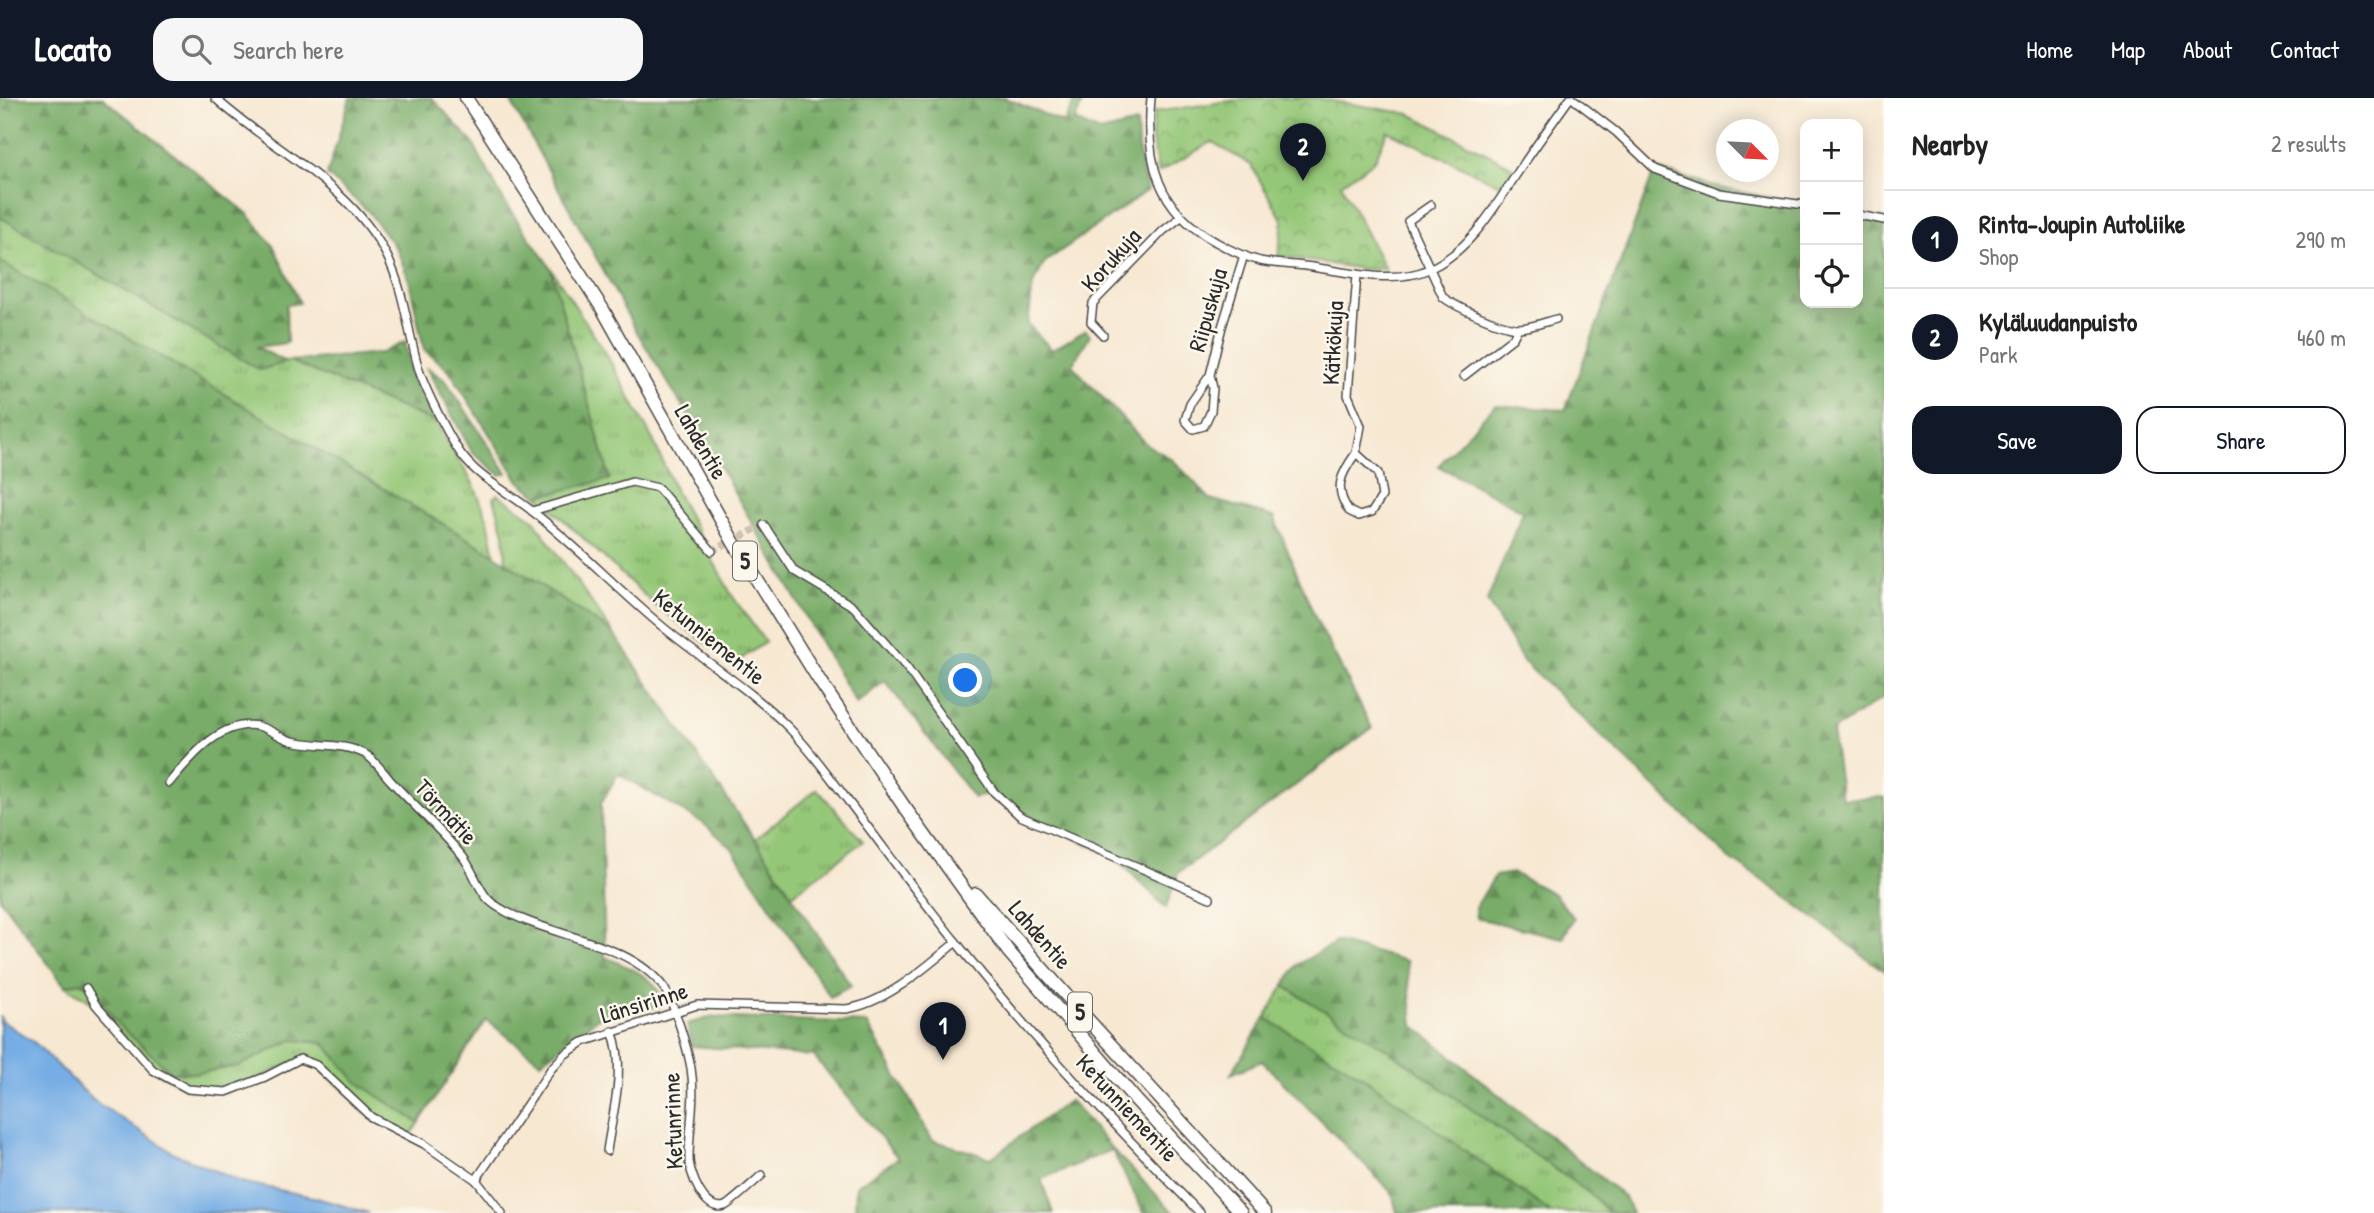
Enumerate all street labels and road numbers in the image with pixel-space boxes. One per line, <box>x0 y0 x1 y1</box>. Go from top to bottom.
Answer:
street label: Korukuja <box>1073 221 1147 298</box>
street label: Riipuskuja <box>1180 264 1234 355</box>
street label: Kätkökuja <box>1314 300 1350 386</box>
street label: Lahdentie <box>668 398 736 485</box>
road number: 5 <box>733 542 757 580</box>
street label: Ketunniementie <box>647 581 773 692</box>
street label: Törmätie <box>408 771 486 851</box>
street label: Lahdentie <box>1002 893 1080 976</box>
street label: Länsirinne <box>596 974 692 1030</box>
road number: 5 <box>1068 992 1092 1032</box>
street label: Ketunniementie <box>1069 1046 1186 1168</box>
street label: Ketunrinne <box>654 1072 690 1170</box>

